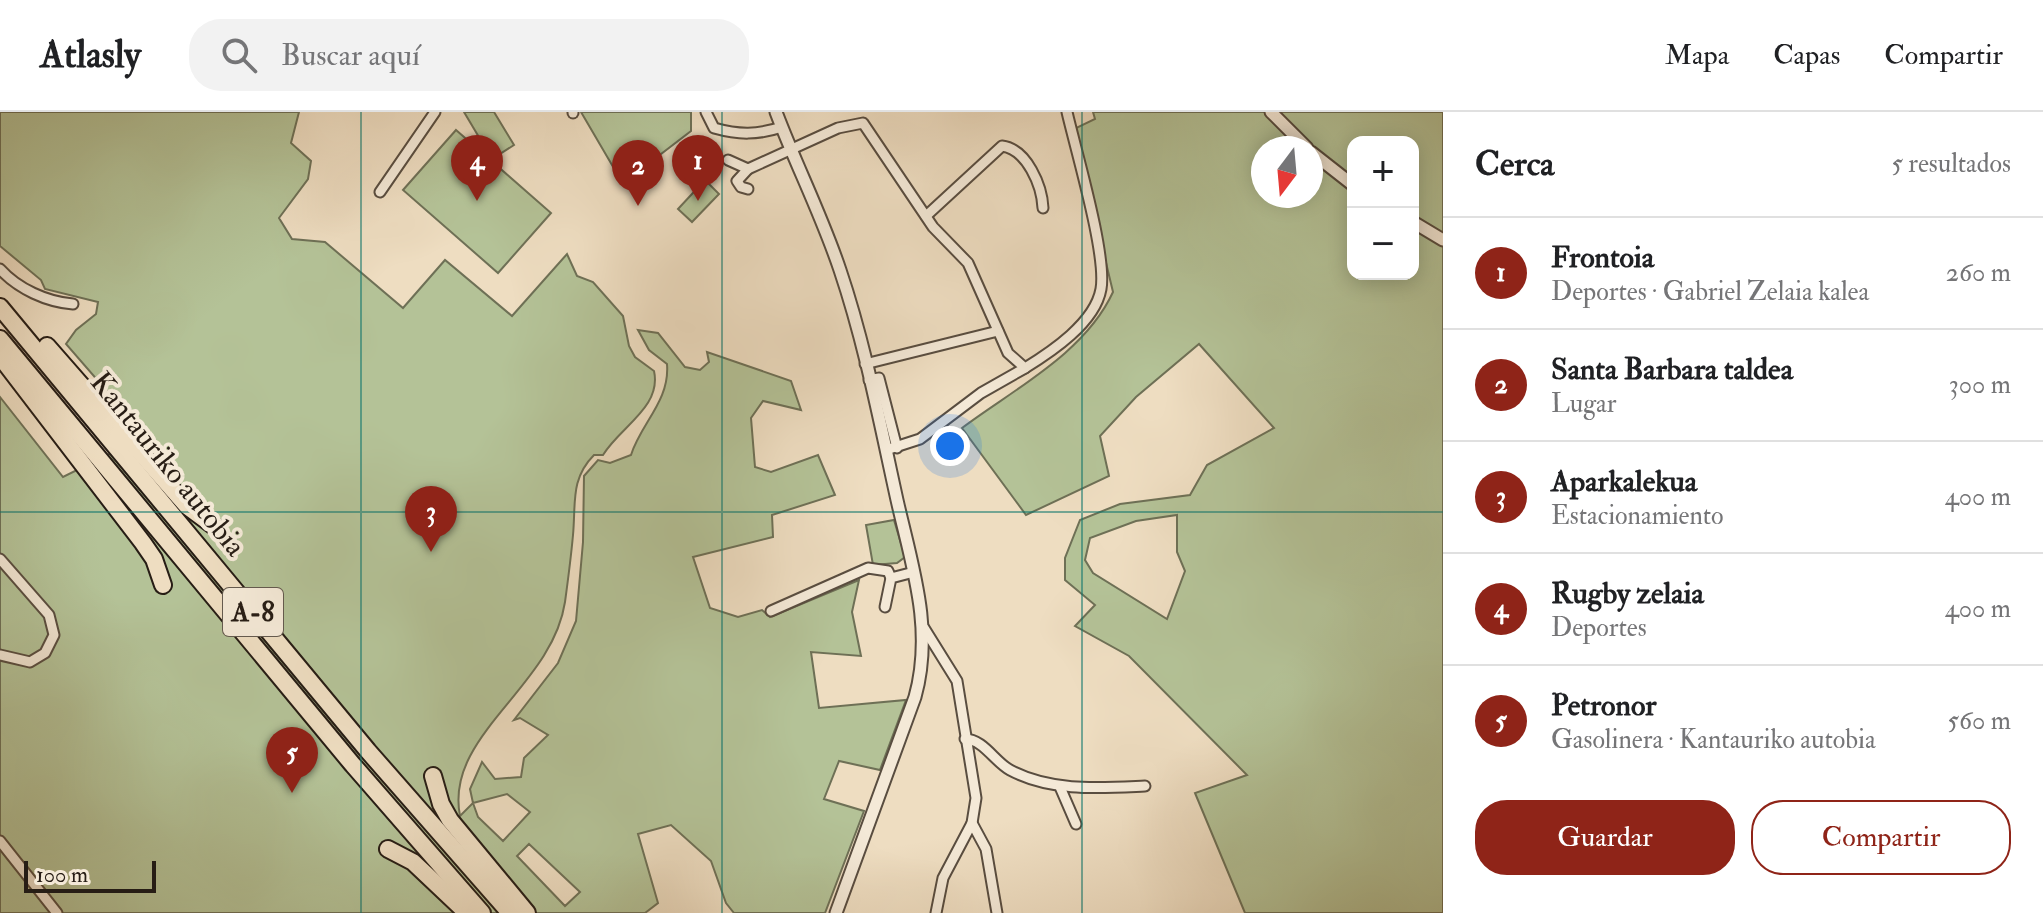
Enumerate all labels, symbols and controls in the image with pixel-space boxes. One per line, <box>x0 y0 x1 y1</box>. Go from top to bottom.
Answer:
search box <box>189 19 749 91</box>
text: Atlasly <box>40 31 141 79</box>
icon: search <box>217 33 261 77</box>
text: Buscar aquí <box>281 37 420 74</box>
text: Mapa <box>1665 38 1729 73</box>
text: Capas <box>1773 38 1840 73</box>
text: Compartir <box>1884 38 2003 73</box>
pin: 4 <box>451 135 503 201</box>
pin: 1 <box>672 135 724 201</box>
north arrow <box>1251 136 1323 208</box>
map controls <box>1347 136 1419 280</box>
button: + <box>1347 136 1419 208</box>
pin: 2 <box>612 140 664 206</box>
text: Cerca <box>1475 143 1554 186</box>
text: 5 resultados <box>1891 148 2011 180</box>
button: − <box>1347 208 1419 280</box>
text: Frontoia <box>1551 239 1654 276</box>
text: 1 <box>1496 257 1506 289</box>
text: 260 m <box>1946 257 2011 289</box>
text: Deportes · Gabriel Zelaia kalea <box>1551 276 1869 308</box>
text: Santa Barbara taldea <box>1551 351 1793 388</box>
street label: Kantauriko autobia <box>82 364 254 564</box>
text: 2 <box>1494 369 1508 401</box>
text: 300 m <box>1949 369 2011 401</box>
text: Lugar <box>1551 388 1616 420</box>
your location <box>930 426 970 466</box>
text: Aparkalekua <box>1551 463 1697 500</box>
text: 3 <box>1496 481 1506 513</box>
text: 400 m <box>1945 481 2011 513</box>
pin: 3 <box>405 486 457 552</box>
text: Estacionamiento <box>1551 500 1724 532</box>
text: Rugby zelaia <box>1551 575 1704 612</box>
road number: A-8 <box>223 588 283 636</box>
text: 4 <box>1494 593 1508 625</box>
text: 400 m <box>1945 593 2011 625</box>
text: Deportes <box>1551 612 1647 644</box>
text: Petronor <box>1551 687 1657 724</box>
text: 5 <box>1495 705 1507 737</box>
text: 560 m <box>1948 705 2011 737</box>
text: Gasolinera · Kantauriko autobia <box>1551 724 1876 756</box>
pin: 5 <box>266 727 318 793</box>
button: Guardar <box>1475 800 1735 875</box>
button: Compartir <box>1751 800 2011 875</box>
scale bar <box>24 857 156 893</box>
text: 100 m <box>36 861 88 889</box>

